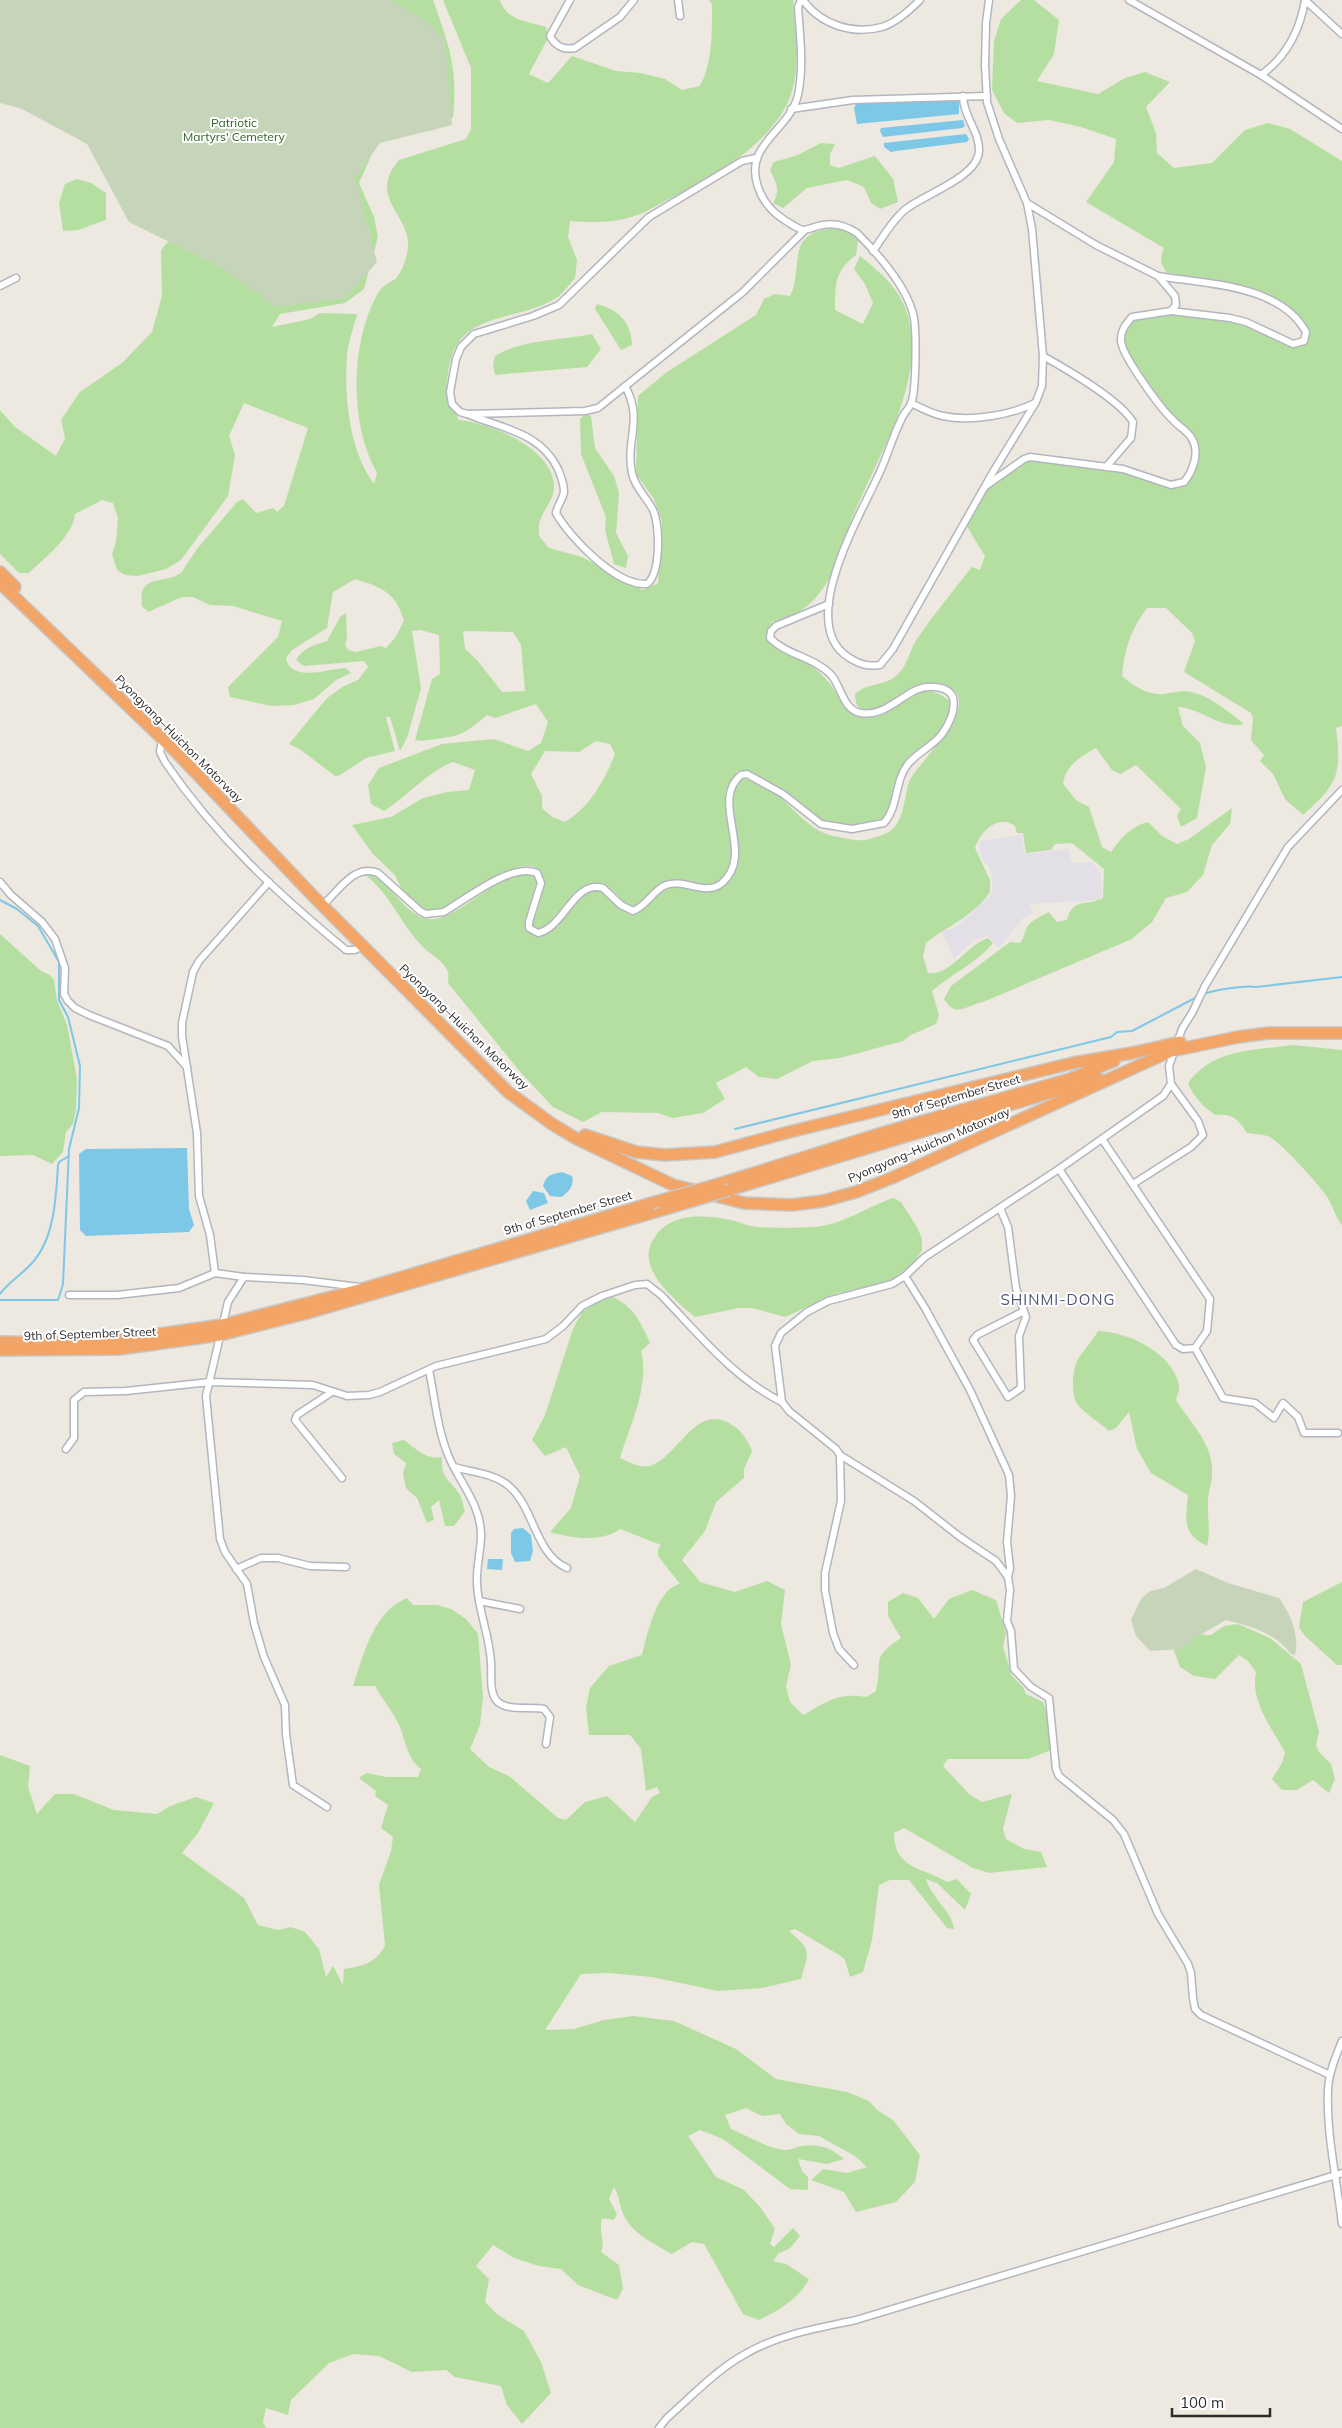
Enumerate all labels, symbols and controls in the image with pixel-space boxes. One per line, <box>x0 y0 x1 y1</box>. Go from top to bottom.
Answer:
park label: Patriotic Martyrs' Cemetery <box>183 115 286 144</box>
street label: Pyongyang–Huichon Motorway <box>112 672 247 806</box>
street label: Pyongyang–Huichon Motorway <box>396 961 533 1093</box>
street label: 9th of September Street <box>890 1071 1022 1122</box>
street label: Pyongyang–Huichon Motorway <box>846 1103 1013 1186</box>
street label: 9th of September Street <box>502 1187 634 1238</box>
district label: SHINMI-DONG <box>1000 1290 1116 1309</box>
street label: 9th of September Street <box>24 1324 156 1343</box>
scale bar <box>1172 2386 1270 2418</box>
text: 100 m <box>1180 2393 1224 2412</box>

